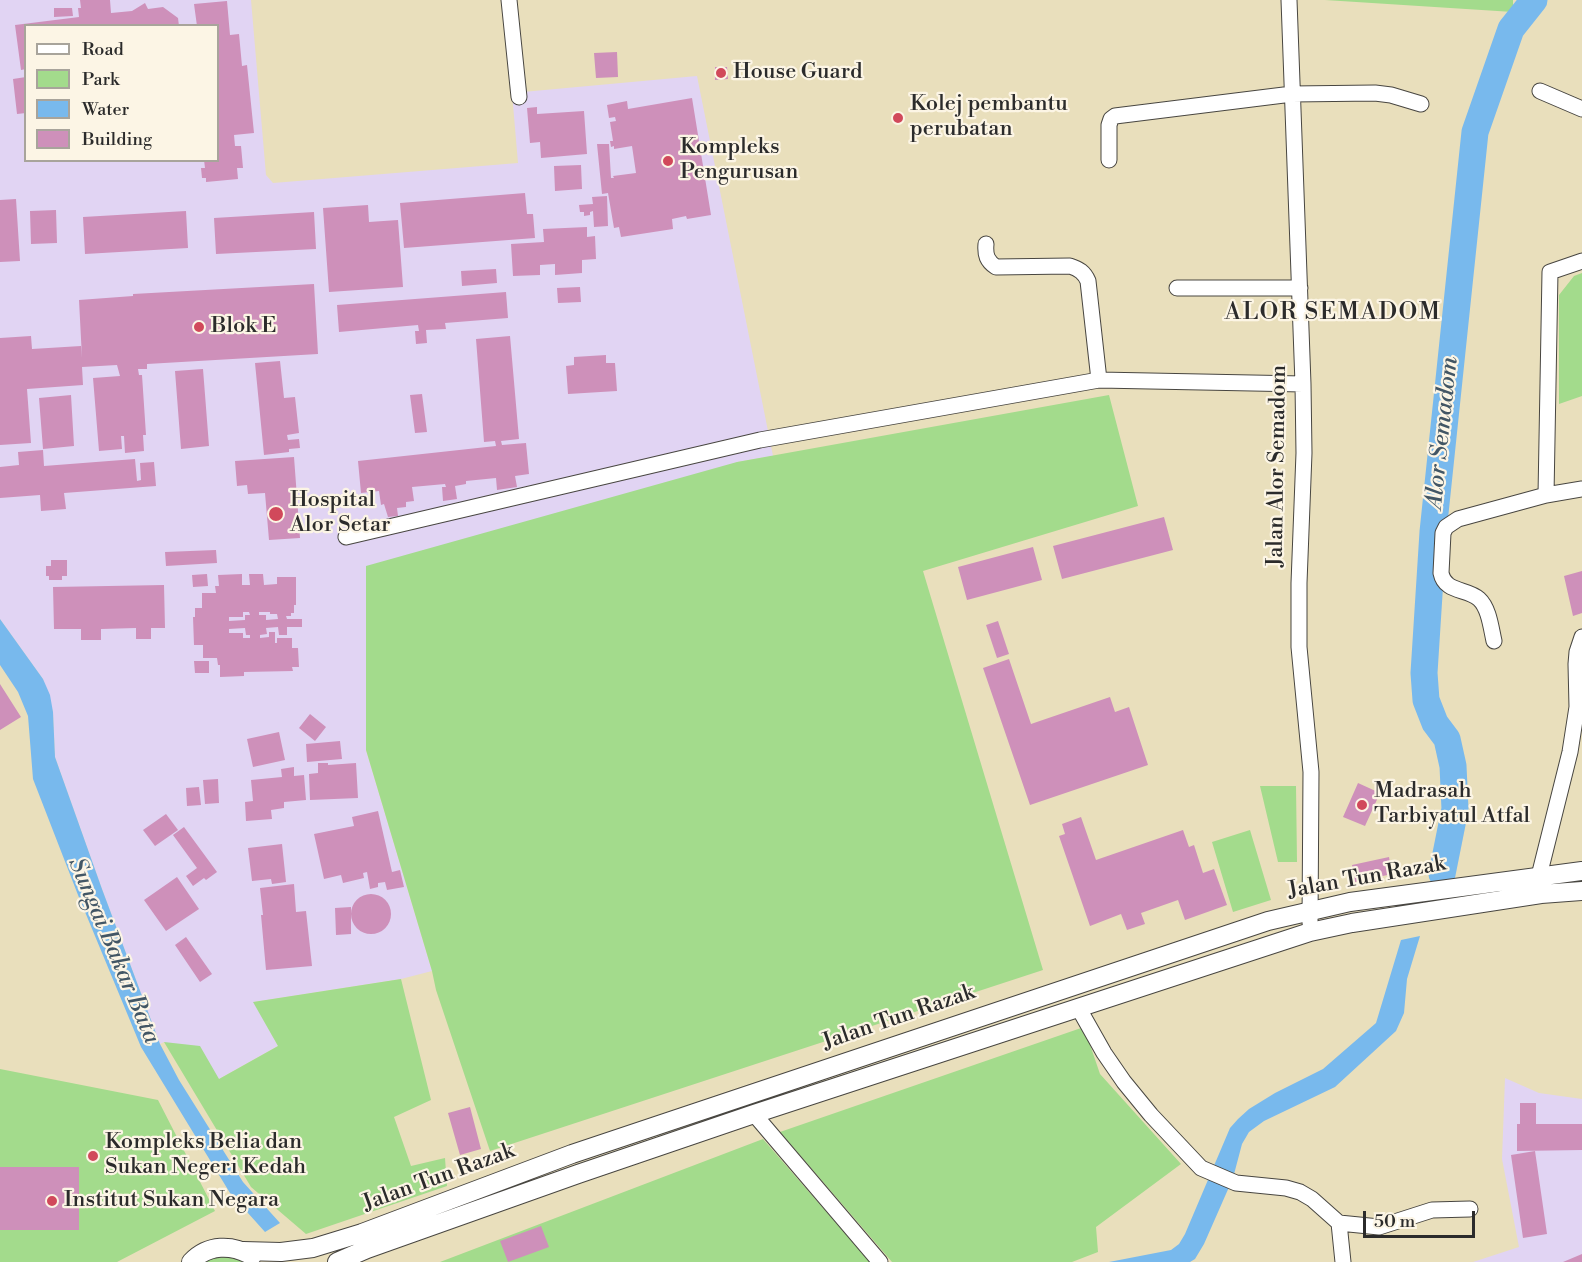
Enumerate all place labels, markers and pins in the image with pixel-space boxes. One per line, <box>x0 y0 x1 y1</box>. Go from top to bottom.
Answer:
place label: House Guard <box>733 60 863 86</box>
marker: House Guard <box>714 66 728 80</box>
place label: Kolej pembantu perubatan <box>910 92 1068 144</box>
marker: Kolej pembantu perubatan <box>891 111 905 125</box>
place label: Kompleks Pengurusan <box>680 135 798 186</box>
marker: Kompleks Pengurusan <box>661 154 675 168</box>
place label: Blok E <box>211 314 277 340</box>
marker: Blok E <box>192 320 206 334</box>
place label: Hospital Alor Setar <box>290 488 391 540</box>
marker: Hospital Alor Setar <box>267 505 285 523</box>
place label: Madrasah Tarbiyatul Atfal <box>1374 779 1530 830</box>
marker: Madrasah Tarbiyatul Atfal <box>1355 798 1369 812</box>
place label: Kompleks Belia dan Sukan Negeri Kedah <box>105 1130 306 1182</box>
marker: Kompleks Belia dan Sukan Negeri Kedah <box>86 1149 100 1163</box>
place label: Institut Sukan Negara <box>64 1188 279 1214</box>
marker: Institut Sukan Negara <box>45 1194 59 1208</box>

